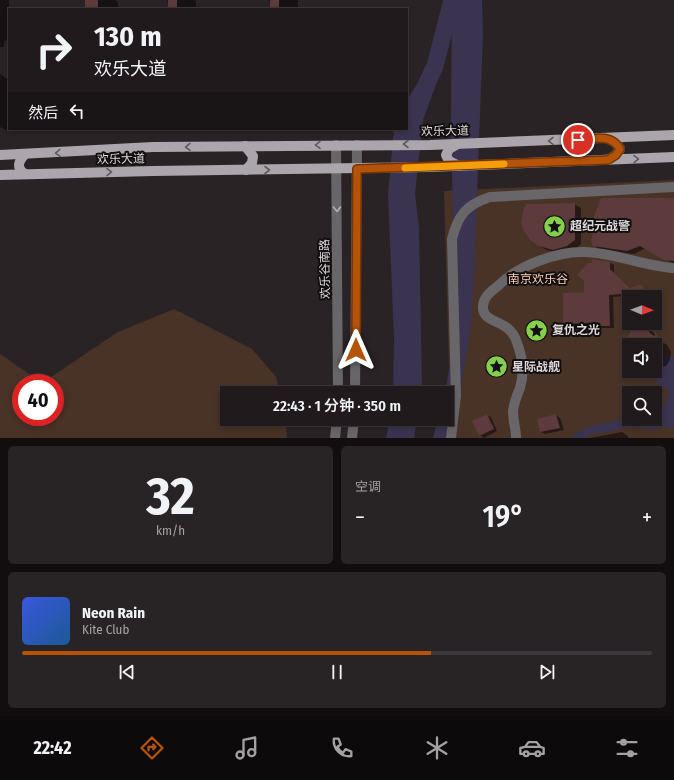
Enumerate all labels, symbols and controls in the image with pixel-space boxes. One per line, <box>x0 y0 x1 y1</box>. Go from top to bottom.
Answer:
text: 130 m <box>94 20 162 53</box>
icon: right <box>28 24 80 76</box>
text: 欢乐大道 <box>94 58 166 80</box>
icon: left <box>66 100 88 122</box>
text: 然后 <box>28 104 58 122</box>
pin <box>561 123 595 157</box>
street label: 欢乐大道 <box>421 124 469 138</box>
icon: arrive <box>567 129 589 151</box>
one-way arrow <box>548 137 554 145</box>
one-way arrow <box>403 140 409 148</box>
one-way arrow <box>315 141 321 149</box>
one-way arrow <box>185 143 191 151</box>
one-way arrow <box>55 148 61 157</box>
street label: 欢乐大道 <box>97 152 145 166</box>
one-way arrow <box>633 154 639 163</box>
one-way arrow <box>264 166 270 174</box>
one-way arrow <box>106 168 112 176</box>
one-way arrow <box>333 206 341 212</box>
place icon: 超纪元战警 <box>542 213 568 239</box>
place label: 超纪元战警 <box>570 219 630 233</box>
street label: 欢乐谷南路 <box>317 239 333 299</box>
park label: 南京欢乐谷 <box>508 272 568 286</box>
north arrow <box>622 290 662 330</box>
map controls <box>622 290 662 426</box>
place icon: 复仇之光 <box>523 317 549 343</box>
place label: 复仇之光 <box>552 323 600 337</box>
position arrow <box>335 329 377 371</box>
button: sound <box>622 338 662 378</box>
place icon: 星际战舰 <box>483 354 509 380</box>
place label: 星际战舰 <box>512 360 560 374</box>
speed limit sign: 40 <box>12 374 64 426</box>
button: search <box>622 386 662 426</box>
text: 22:43 · 1 分钟 · 350 m <box>273 397 401 415</box>
text: 32 <box>146 465 195 528</box>
text: 空调 <box>355 479 381 494</box>
text: 19° <box>483 499 524 535</box>
text: − <box>355 504 365 531</box>
text: + <box>642 504 652 531</box>
text: km/h <box>156 523 185 538</box>
text: Neon Rain <box>82 604 145 622</box>
text: Kite Club <box>82 622 129 637</box>
icon: previous <box>116 661 138 683</box>
icon: pause <box>326 661 348 683</box>
icon: next <box>536 661 558 683</box>
icon: directions <box>138 734 166 762</box>
icon: music <box>233 734 261 762</box>
icon: phone <box>328 734 356 762</box>
icon: climate <box>423 734 451 762</box>
icon: car <box>518 734 546 762</box>
icon: filters <box>613 734 641 762</box>
text: 22:42 <box>33 737 72 759</box>

